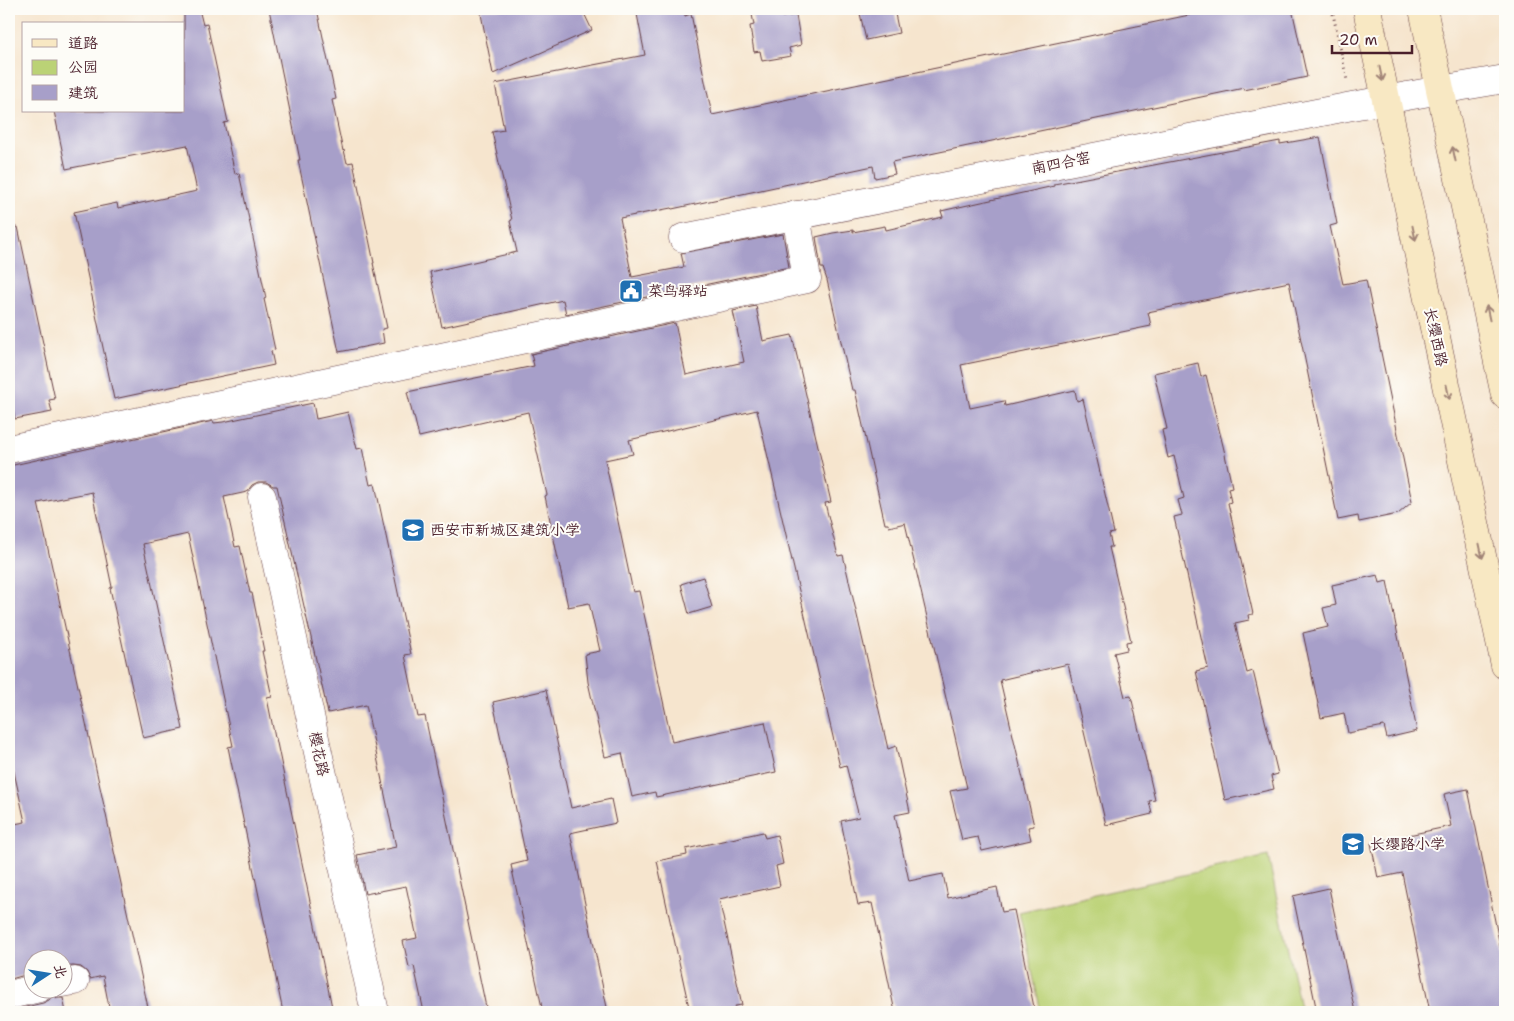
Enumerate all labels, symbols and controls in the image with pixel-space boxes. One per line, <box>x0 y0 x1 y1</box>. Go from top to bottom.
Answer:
legend <box>22 22 185 112</box>
scale bar <box>1332 22 1412 54</box>
text: 20 m <box>1339 30 1378 50</box>
text: 道路 <box>68 33 98 53</box>
text: 公园 <box>68 57 98 77</box>
one-way arrow <box>1377 65 1386 81</box>
text: 建筑 <box>68 83 98 103</box>
one-way arrow <box>1449 146 1458 162</box>
street label: 南四合窑 <box>1030 147 1092 179</box>
one-way arrow <box>1410 224 1419 240</box>
public building icon: 菜鸟驿站 <box>618 278 644 304</box>
place label: 菜鸟驿站 <box>648 281 708 301</box>
one-way arrow <box>1483 305 1492 321</box>
street label: 长缨西路 <box>1420 306 1452 368</box>
one-way arrow <box>1444 383 1453 399</box>
school or university icon: 西安市新城区建筑小学 <box>400 517 426 543</box>
place label: 西安市新城区建筑小学 <box>430 520 580 540</box>
one-way arrow <box>1477 542 1486 558</box>
street label: 樱花路 <box>305 730 333 778</box>
school or university icon: 长缨路小学 <box>1340 831 1366 857</box>
place label: 长缨路小学 <box>1370 834 1445 854</box>
north arrow <box>22 948 72 998</box>
text: 北 <box>50 963 71 980</box>

